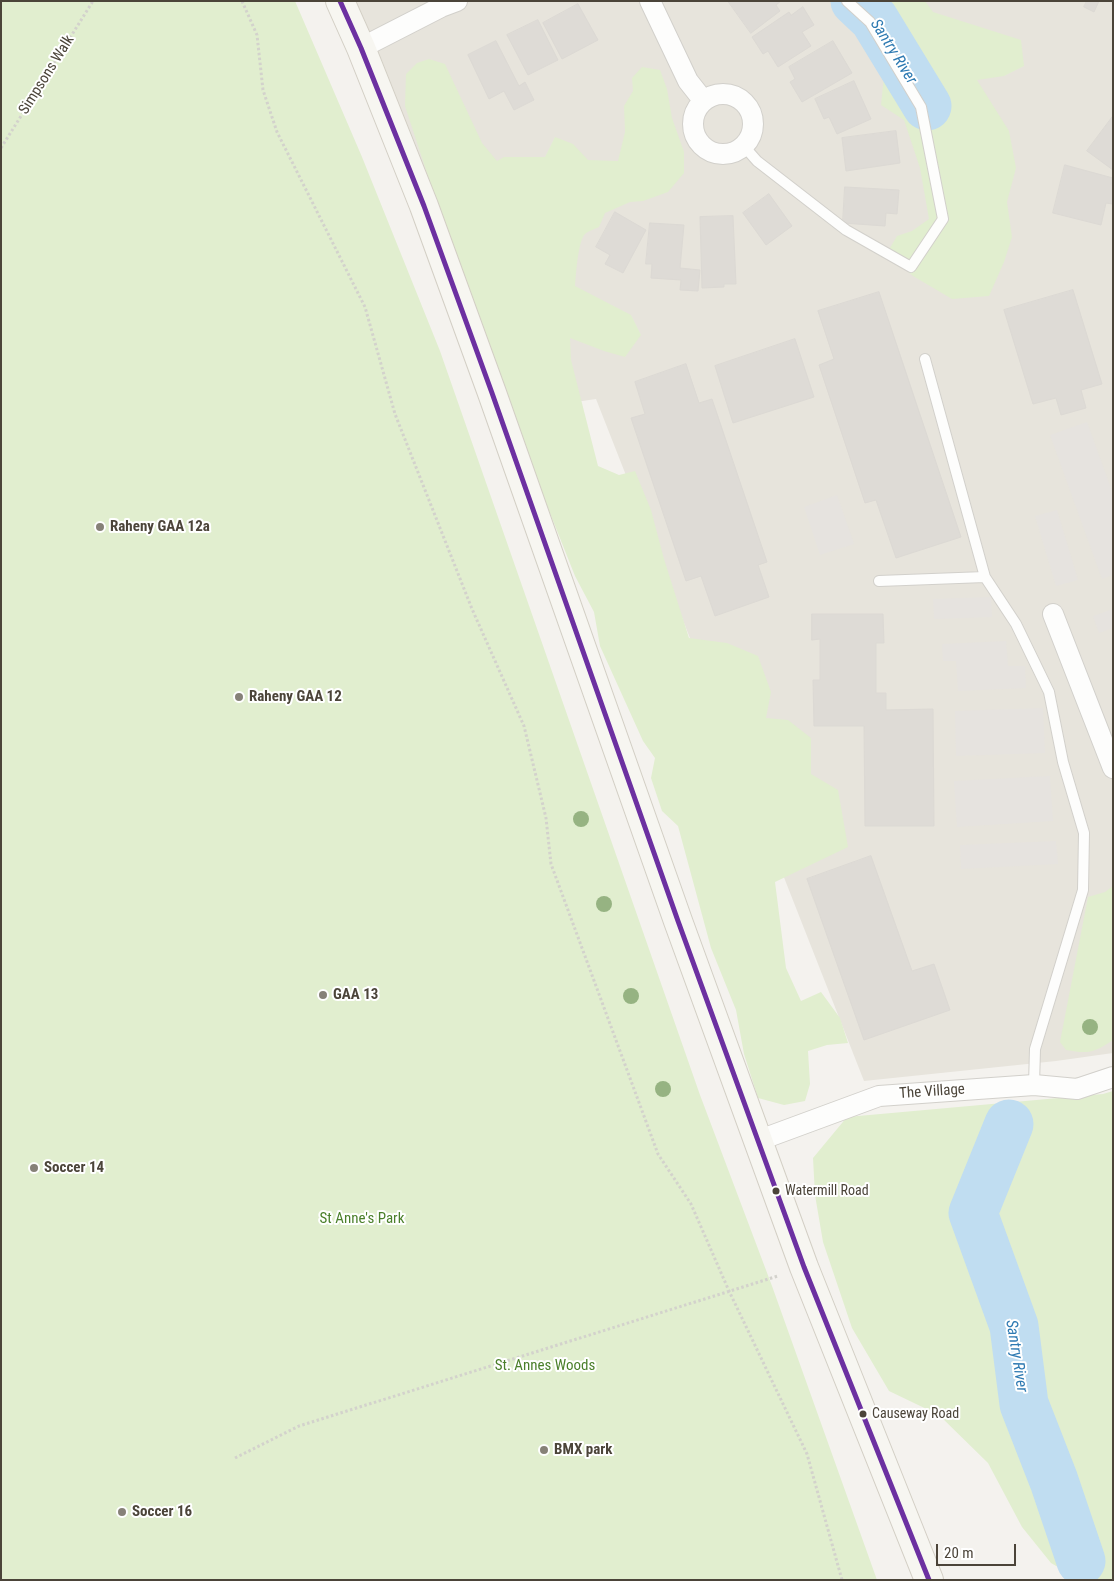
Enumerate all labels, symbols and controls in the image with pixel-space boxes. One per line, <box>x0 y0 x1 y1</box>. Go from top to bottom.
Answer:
water label: Santry River <box>866 16 920 88</box>
street label: Simpsons Walk <box>15 32 79 118</box>
place label: Raheny GAA 12a <box>110 518 210 536</box>
marker: Raheny GAA 12a <box>94 521 106 533</box>
place label: Raheny GAA 12 <box>249 688 342 706</box>
marker: Raheny GAA 12 <box>233 691 245 703</box>
place label: GAA 13 <box>333 986 378 1004</box>
marker: GAA 13 <box>317 989 329 1001</box>
street label: The Village <box>899 1081 965 1103</box>
place label: Soccer 14 <box>44 1159 104 1177</box>
marker: Soccer 14 <box>28 1162 40 1174</box>
place label: Watermill Road <box>785 1183 869 1199</box>
marker: Watermill Road <box>771 1186 781 1196</box>
park label: St Anne's Park <box>320 1210 404 1228</box>
water label: Santry River <box>1001 1318 1031 1394</box>
park label: St. Annes Woods <box>495 1357 595 1375</box>
place label: Causeway Road <box>872 1406 959 1422</box>
marker: Causeway Road <box>858 1409 868 1419</box>
place label: BMX park <box>554 1441 612 1459</box>
marker: BMX park <box>538 1444 550 1456</box>
place label: Soccer 16 <box>132 1503 192 1521</box>
marker: Soccer 16 <box>116 1506 128 1518</box>
scale bar <box>939 1534 1019 1566</box>
text: 20 m <box>944 1544 974 1562</box>

